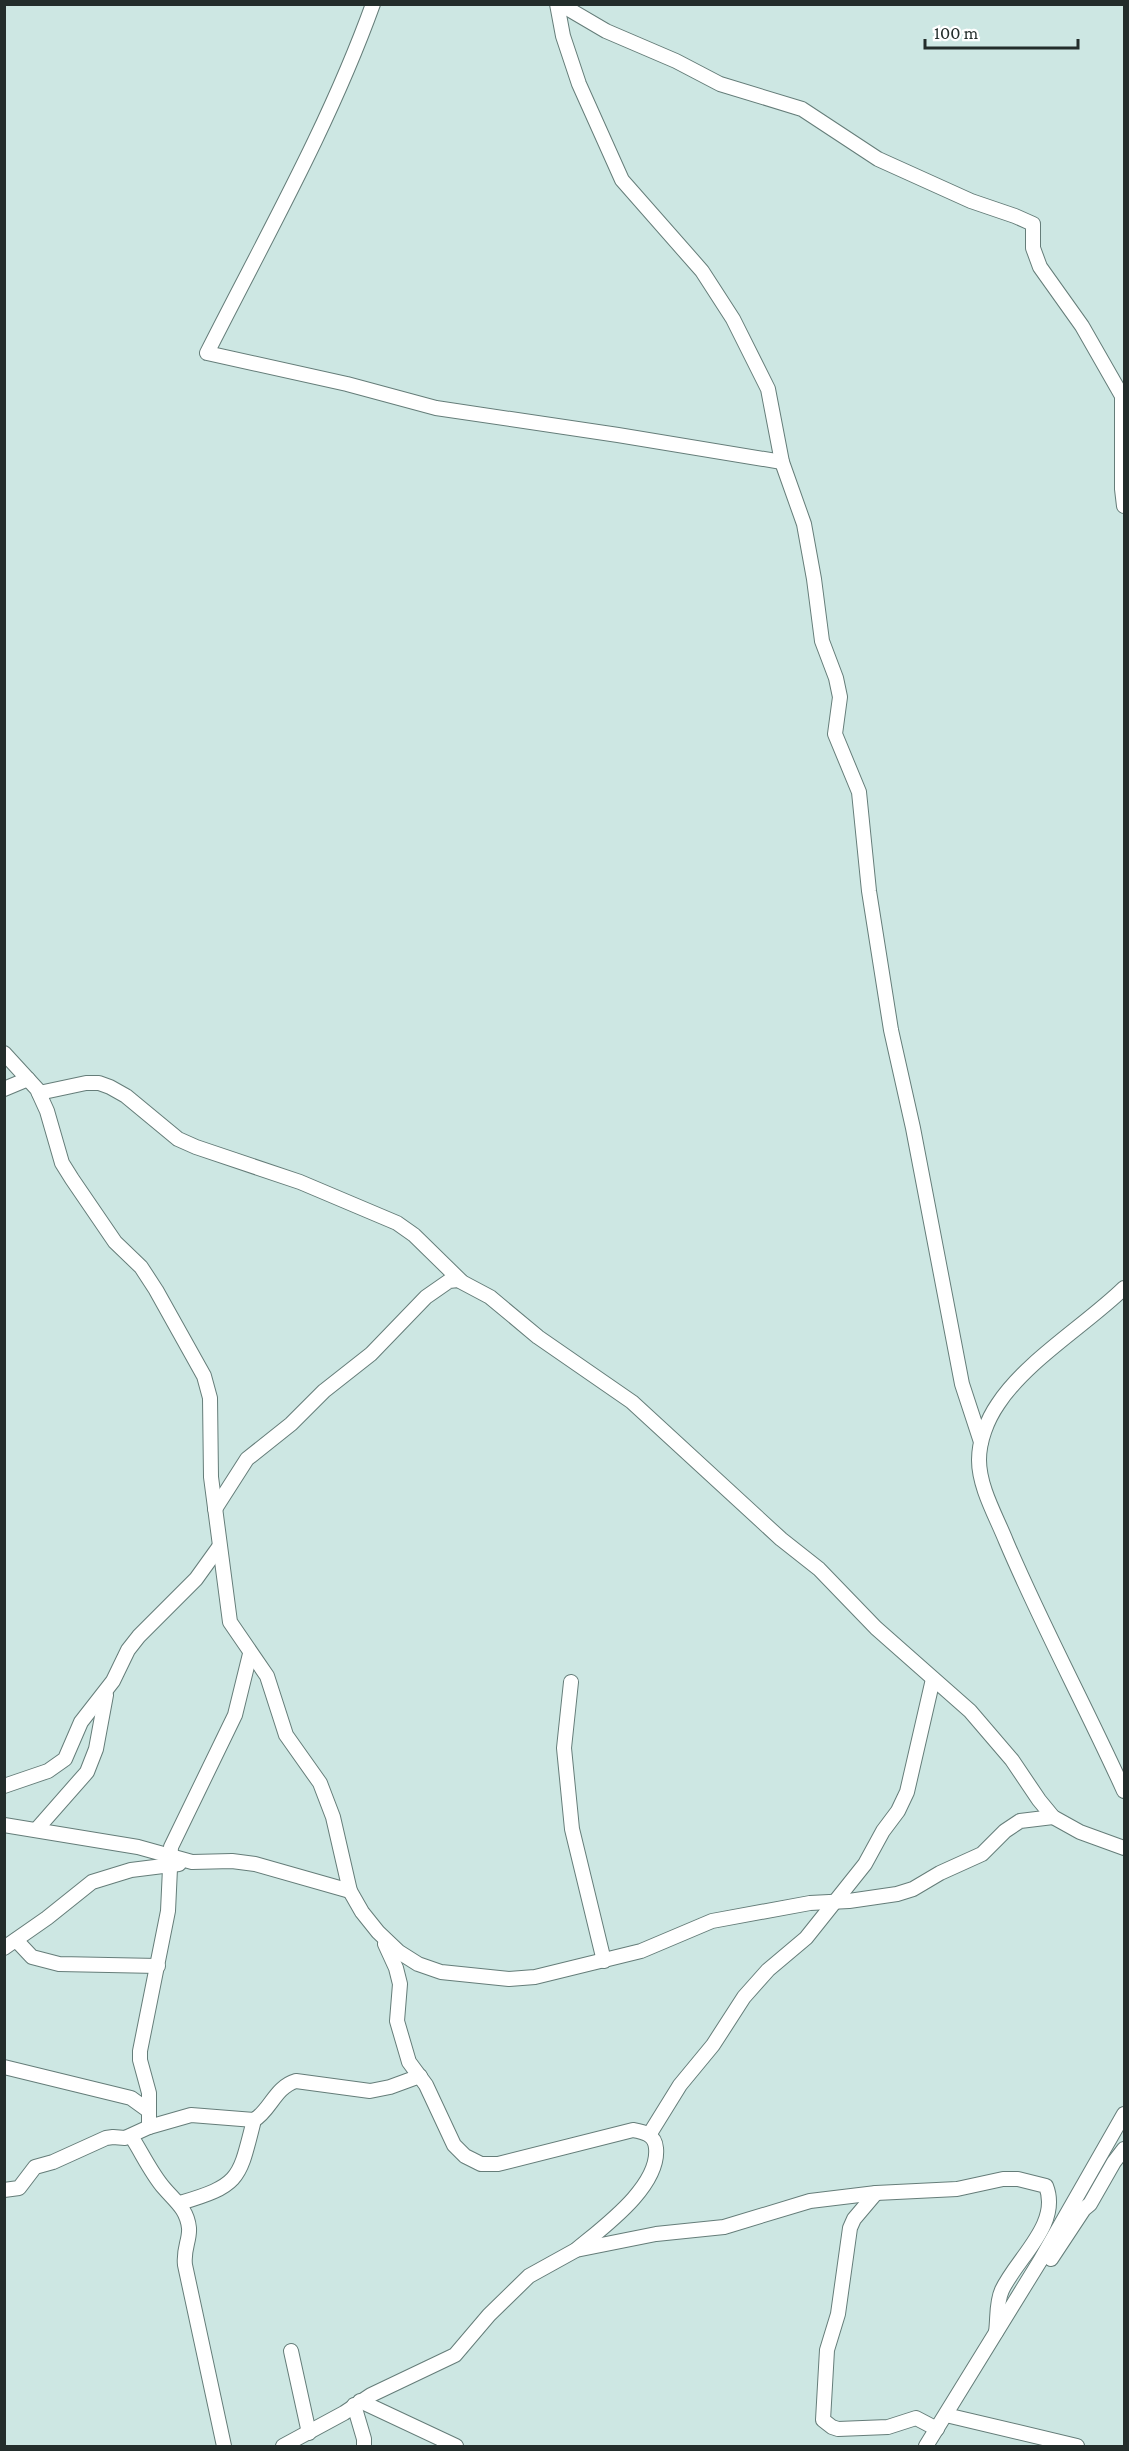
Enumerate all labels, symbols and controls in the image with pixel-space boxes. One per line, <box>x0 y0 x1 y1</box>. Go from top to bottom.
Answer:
scale bar <box>925 12 1078 50</box>
text: 100 m <box>934 23 979 43</box>

